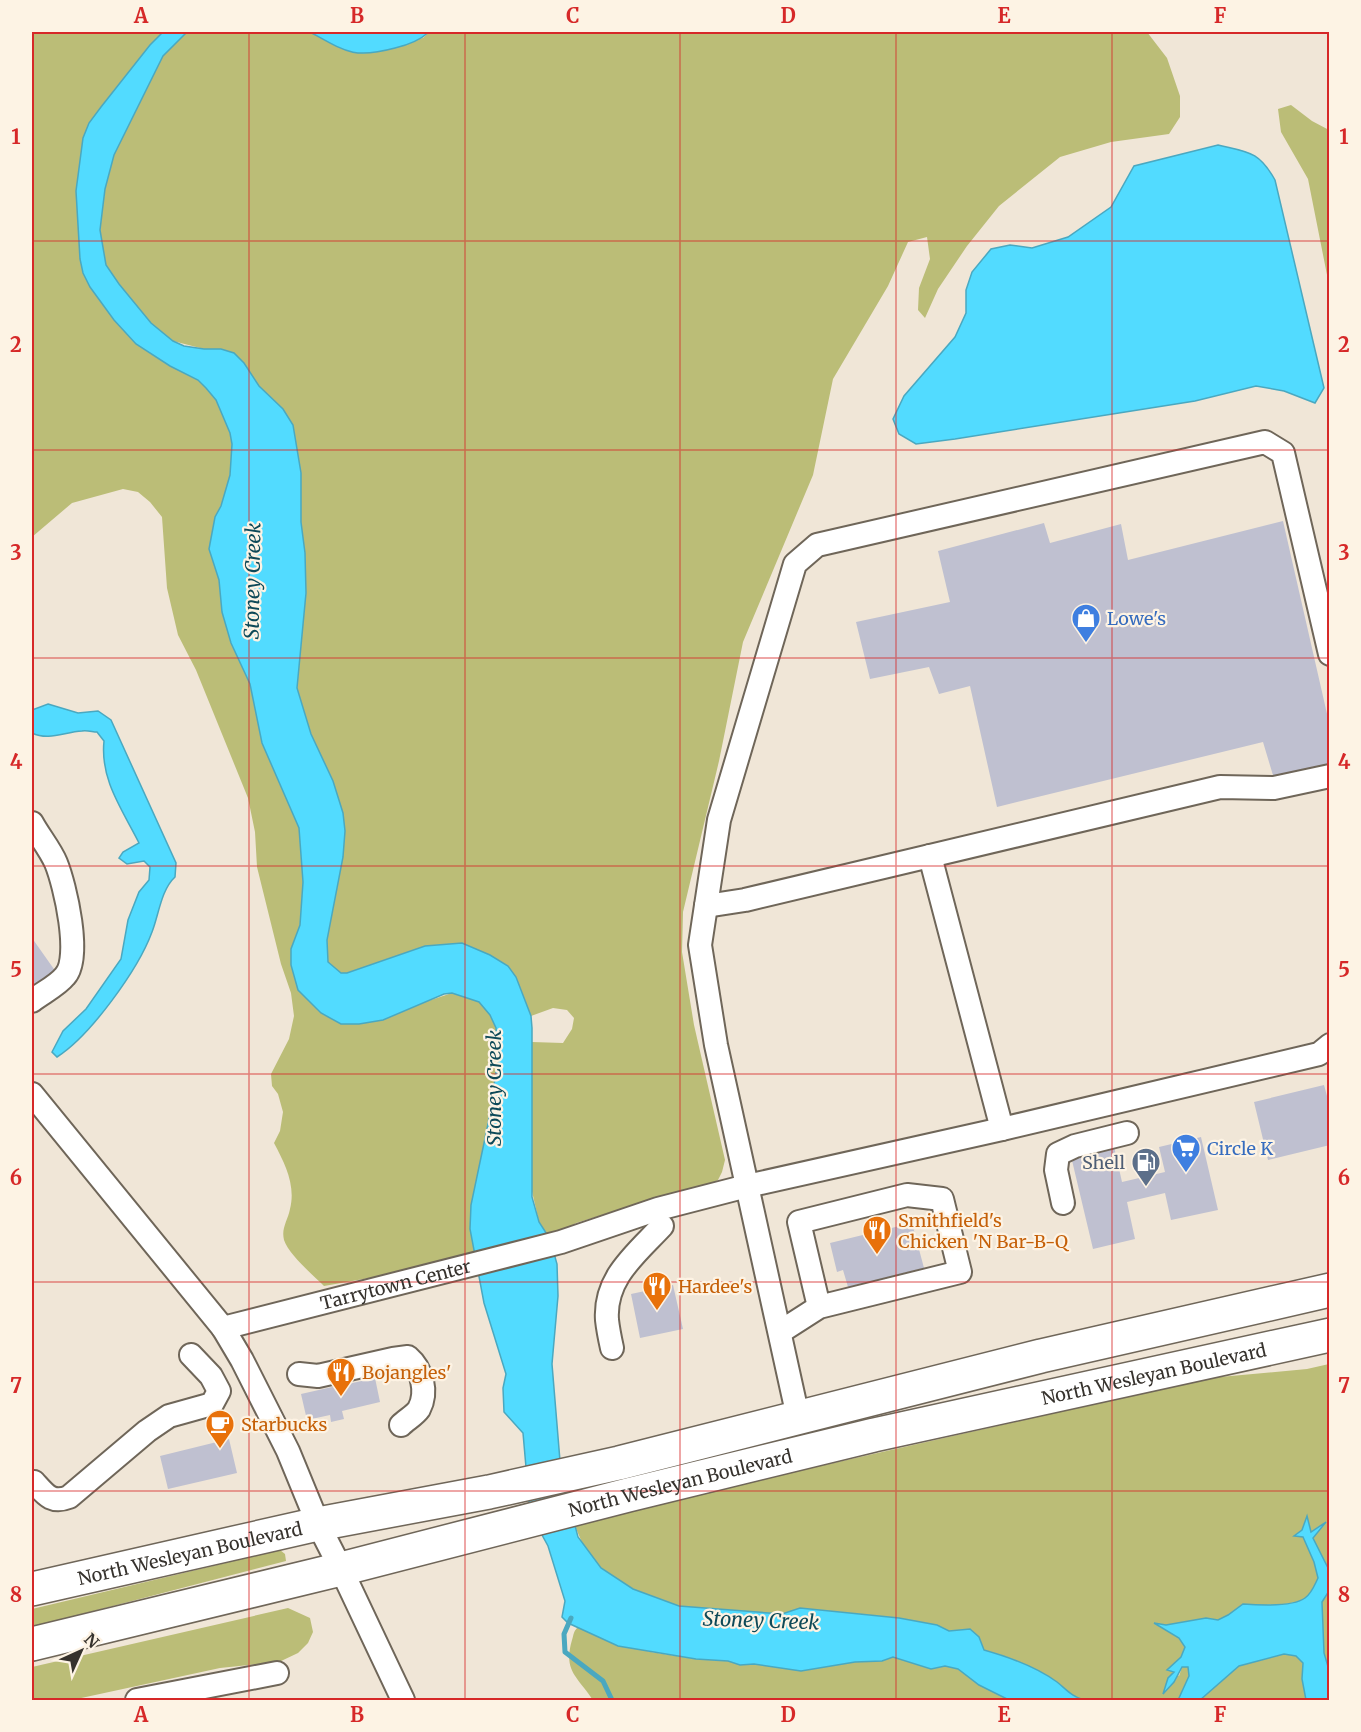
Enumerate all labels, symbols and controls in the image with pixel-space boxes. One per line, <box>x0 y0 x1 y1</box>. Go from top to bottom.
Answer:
text: A <box>133 3 149 28</box>
text: B <box>350 3 364 28</box>
text: C <box>566 3 580 28</box>
text: D <box>780 3 796 28</box>
text: E <box>997 3 1011 28</box>
text: F <box>1214 3 1227 28</box>
text: 1 <box>11 124 21 149</box>
text: 1 <box>1339 124 1349 149</box>
text: 2 <box>10 332 22 357</box>
text: 2 <box>1338 332 1350 357</box>
water label: Stoney Creek <box>238 522 266 639</box>
text: 3 <box>10 540 22 565</box>
text: 3 <box>1338 540 1350 565</box>
shop icon: Lowe's <box>1070 602 1102 644</box>
place label: Lowe's <box>1107 607 1166 630</box>
text: 4 <box>10 749 23 774</box>
text: 4 <box>1338 749 1351 774</box>
text: 5 <box>10 957 22 982</box>
text: 5 <box>1338 957 1350 982</box>
water label: Stoney Creek <box>481 1030 506 1146</box>
supermarket icon: Circle K <box>1170 1132 1202 1174</box>
place label: Circle K <box>1207 1137 1273 1160</box>
fuel station icon: Shell <box>1130 1146 1162 1188</box>
place label: Shell <box>1082 1151 1125 1174</box>
text: 6 <box>10 1165 22 1190</box>
text: 6 <box>1338 1165 1350 1190</box>
place label: Smithfield's Chicken 'N Bar-B-Q <box>898 1209 1070 1253</box>
restaurant icon: Smithfield's Chicken 'N Bar-B-Q <box>861 1214 893 1256</box>
street label: Tarrytown Center <box>318 1254 473 1314</box>
restaurant icon: Hardee's <box>641 1270 673 1312</box>
place label: Hardee's <box>678 1275 752 1298</box>
street label: North Wesleyan Boulevard <box>1039 1338 1268 1409</box>
restaurant icon: Bojangles' <box>325 1356 357 1398</box>
place label: Bojangles' <box>362 1361 451 1384</box>
text: 7 <box>10 1373 22 1398</box>
text: 7 <box>1338 1373 1350 1398</box>
cafe icon: Starbucks <box>204 1408 236 1450</box>
place label: Starbucks <box>241 1413 327 1436</box>
street label: North Wesleyan Boulevard <box>566 1444 794 1521</box>
street label: North Wesleyan Boulevard <box>75 1516 305 1590</box>
text: 8 <box>10 1582 22 1607</box>
text: 8 <box>1338 1582 1350 1607</box>
water label: Stoney Creek <box>702 1605 820 1635</box>
north arrow <box>51 1621 111 1681</box>
text: N <box>80 1629 103 1652</box>
text: A <box>133 1702 149 1727</box>
text: B <box>350 1702 364 1727</box>
text: C <box>566 1702 580 1727</box>
text: D <box>780 1702 796 1727</box>
text: E <box>997 1702 1011 1727</box>
text: F <box>1214 1702 1227 1727</box>

